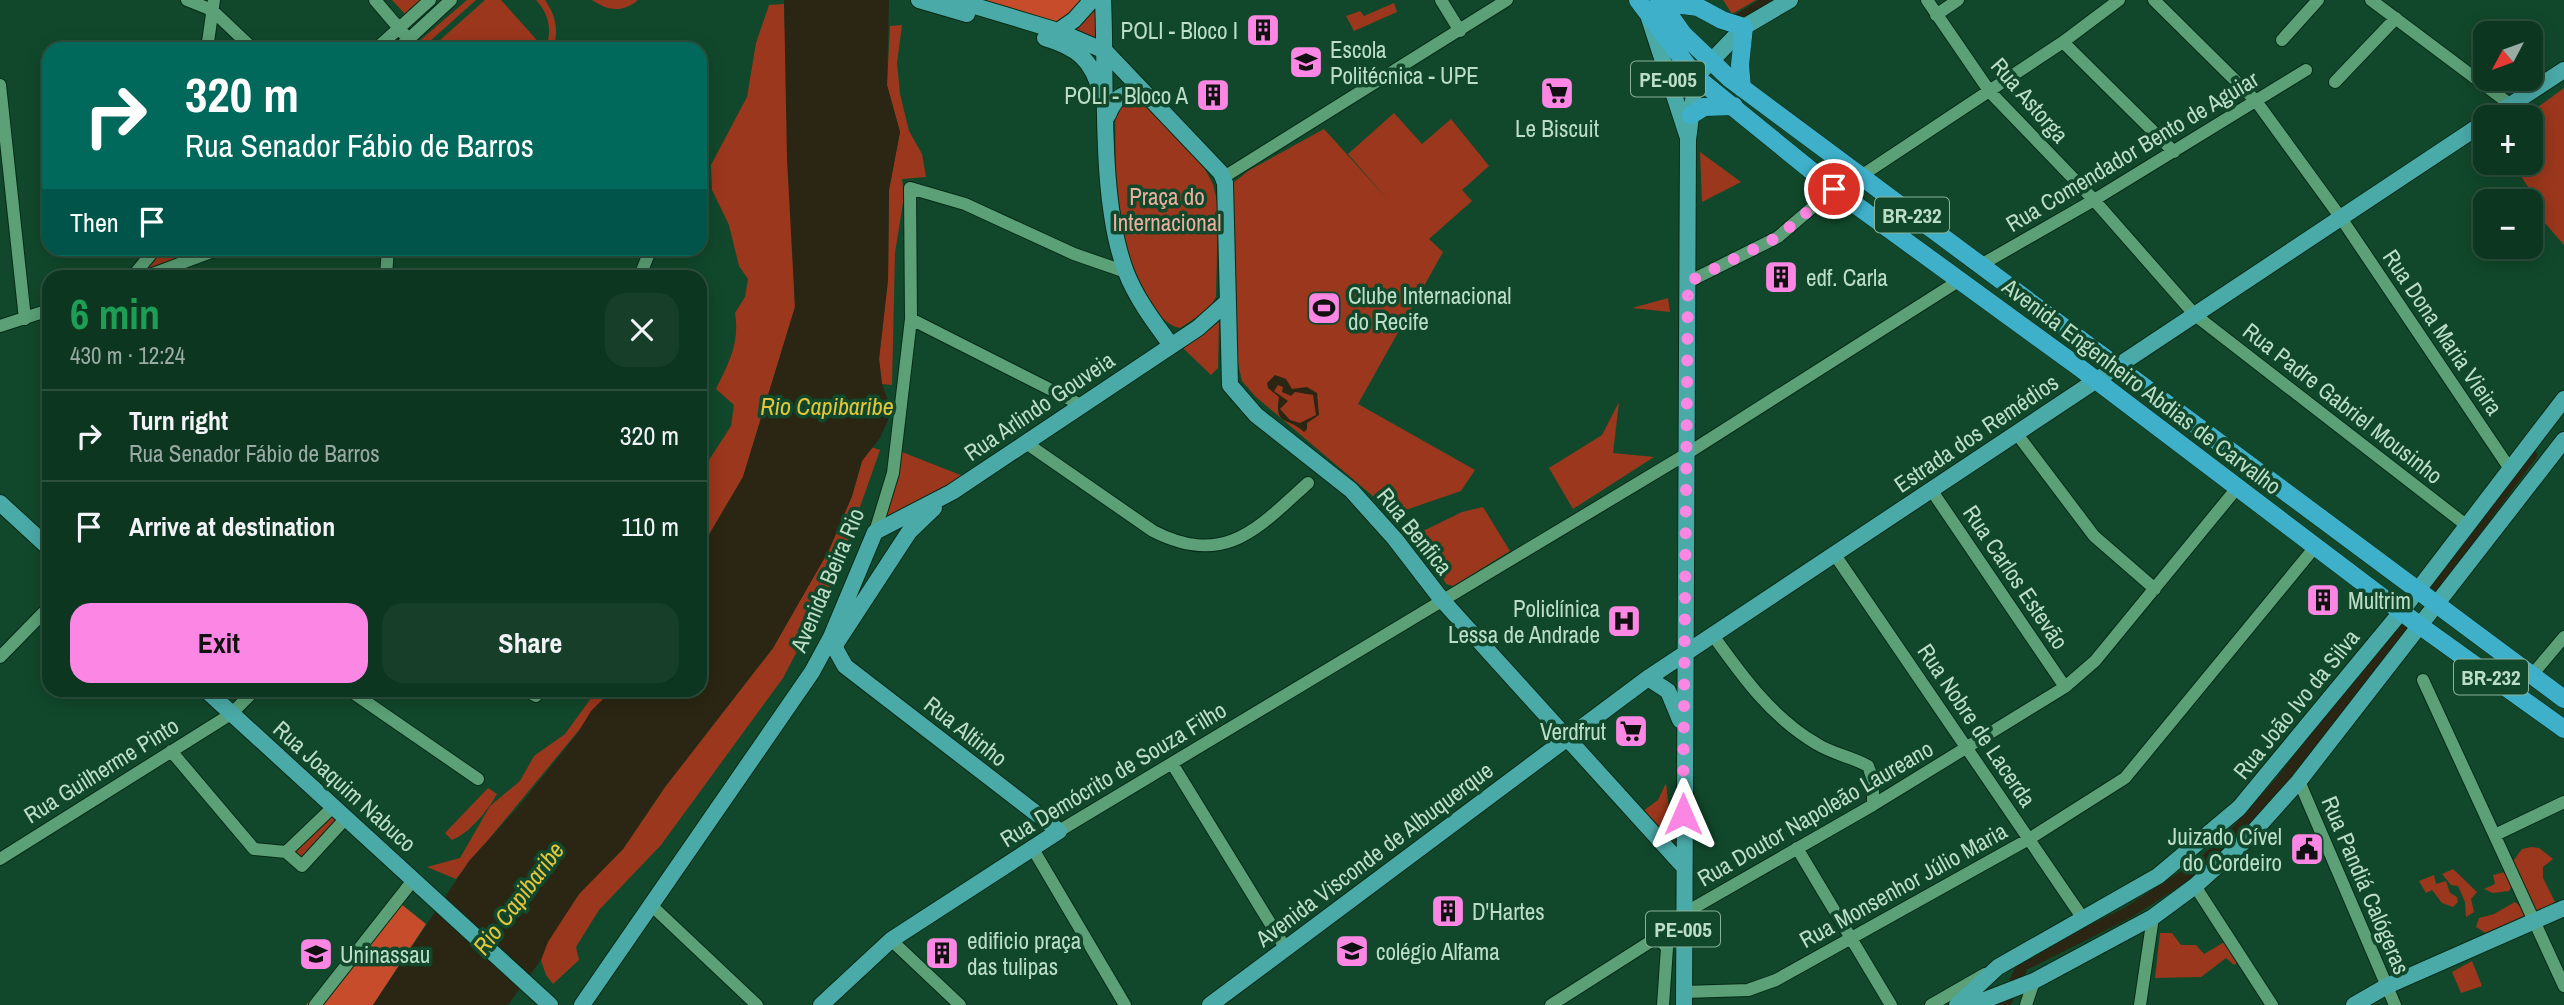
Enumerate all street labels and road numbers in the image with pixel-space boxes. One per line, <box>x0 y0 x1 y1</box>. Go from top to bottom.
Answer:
street label: Rua Astorga <box>1984 51 2076 150</box>
road number: PE-005 <box>1631 62 1705 96</box>
street label: Rua Comendador Bento de Aguiar <box>2000 63 2265 239</box>
road number: BR-232 <box>1875 198 1949 232</box>
street label: Rua Dona Maria Vieira <box>2376 243 2510 421</box>
street label: Avenida Engenheiro Abdias de Carvalho <box>1995 270 2288 501</box>
street label: Rua Padre Gabriel Mousinho <box>2237 315 2449 491</box>
street label: Rua Arlindo Gouveia <box>958 344 1121 468</box>
street label: Estrada dos Remédios <box>1888 367 2064 499</box>
street label: Rua Benfica <box>1370 481 1460 581</box>
street label: Rua Carlos Estevão <box>1956 499 2076 655</box>
street label: Avenida Beira Rio <box>782 503 871 658</box>
street label: Rua João Ivo da Silva <box>2226 622 2366 785</box>
street label: Rua Nobre de Lacerda <box>1911 637 2043 813</box>
road number: BR-232 <box>2454 660 2528 694</box>
street label: Rua Altinho <box>918 689 1014 773</box>
street label: Rua Demócrito de Souza Filho <box>994 694 1232 854</box>
street label: Rua Guilherme Pinto <box>18 710 184 830</box>
street label: Rua Joaquim Nabuco <box>267 713 423 859</box>
street label: Rua Doutor Napoleão Laureano <box>1691 733 1939 893</box>
street label: Avenida Visconde de Albuquerque <box>1248 754 1499 954</box>
street label: Rua Pandiá Calógeras <box>2314 791 2418 979</box>
street label: Rua Monsenhor Júlio Maria <box>1794 815 2013 955</box>
road number: PE-005 <box>1646 912 1720 946</box>

